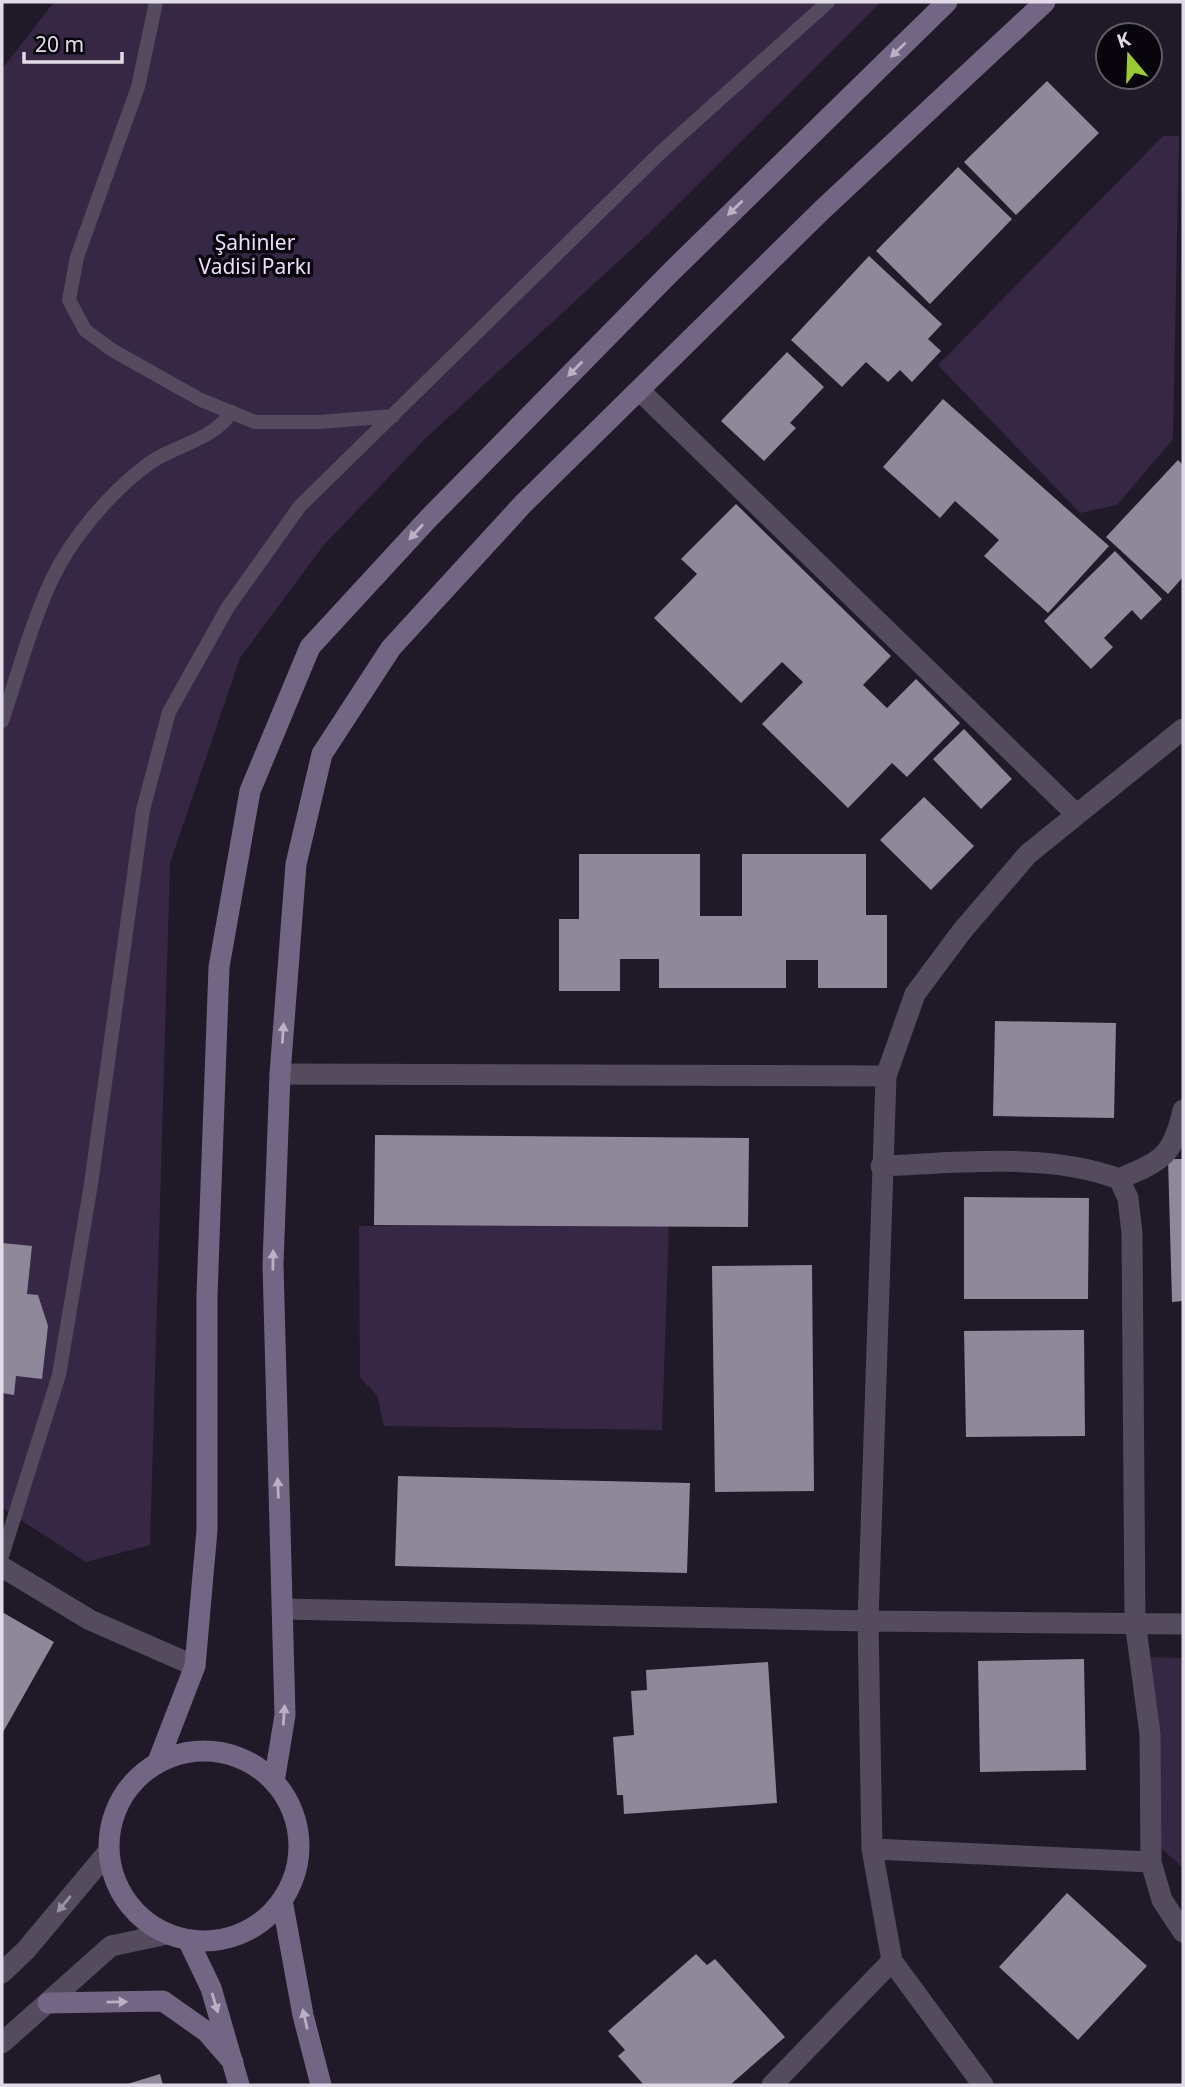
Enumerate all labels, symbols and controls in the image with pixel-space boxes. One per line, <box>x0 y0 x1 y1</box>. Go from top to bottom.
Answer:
scale bar <box>24 21 122 65</box>
north arrow <box>1094 21 1164 91</box>
text: K <box>1113 25 1134 54</box>
text: 20 m <box>35 30 84 58</box>
one-way arrow <box>890 41 907 57</box>
one-way arrow <box>727 200 744 217</box>
park label: Şahinler Vadisi Parkı <box>198 228 312 280</box>
one-way arrow <box>566 361 583 378</box>
one-way arrow <box>408 523 424 540</box>
one-way arrow <box>278 1022 289 1044</box>
one-way arrow <box>267 1249 279 1271</box>
one-way arrow <box>273 1476 284 1498</box>
one-way arrow <box>279 1704 290 1726</box>
one-way arrow <box>57 1895 72 1913</box>
one-way arrow <box>211 1992 221 2013</box>
one-way arrow <box>106 1996 128 2008</box>
one-way arrow <box>299 2008 310 2030</box>

